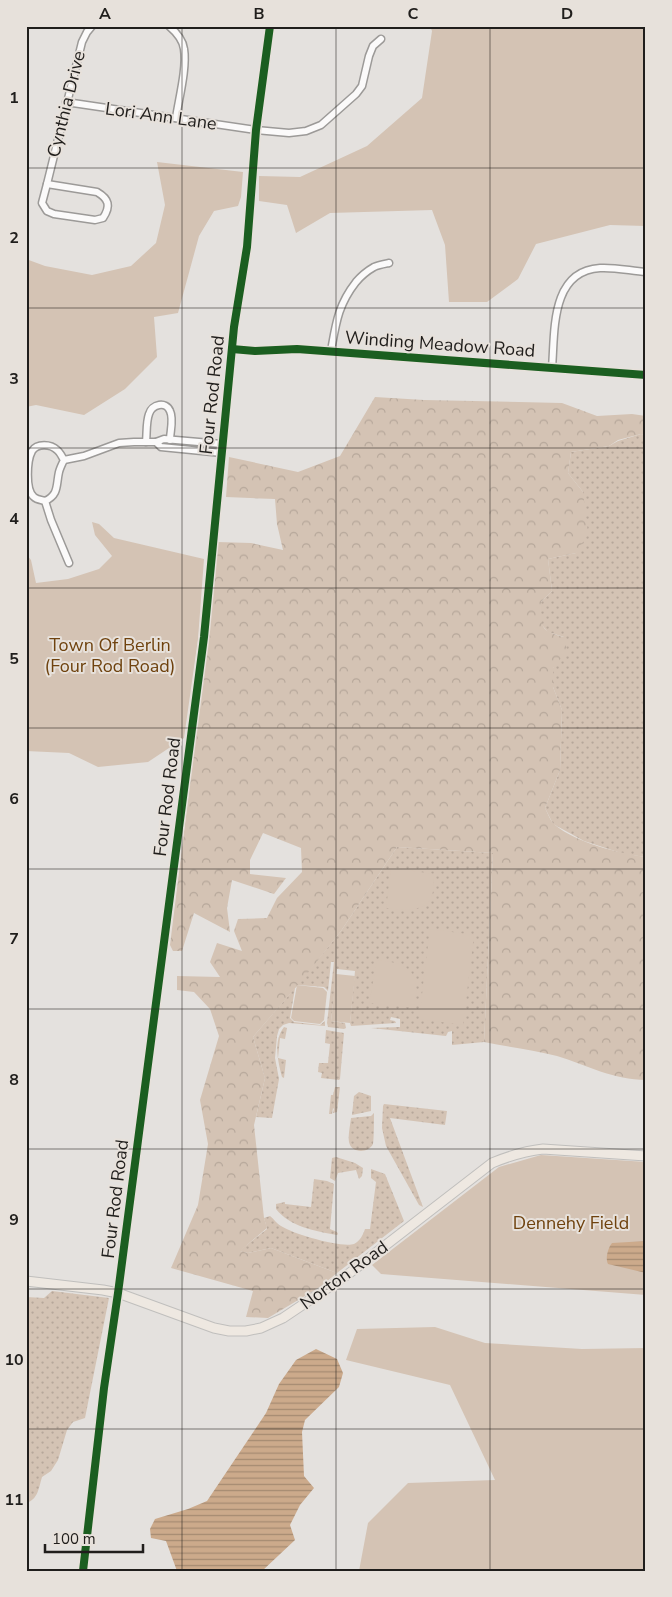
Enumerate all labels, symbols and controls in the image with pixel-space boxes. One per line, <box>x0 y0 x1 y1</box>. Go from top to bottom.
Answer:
text: A <box>99 3 111 25</box>
text: B <box>253 3 265 25</box>
text: C <box>408 3 419 25</box>
text: D <box>561 3 573 25</box>
street label: Cynthia Drive <box>41 48 91 160</box>
text: 1 <box>9 87 19 109</box>
street label: Lori Ann Lane <box>104 96 218 136</box>
text: 2 <box>9 227 19 249</box>
street label: Winding Meadow Road <box>344 325 536 363</box>
street label: Four Rod Road <box>194 334 230 456</box>
text: 3 <box>9 368 19 390</box>
text: 4 <box>9 508 19 530</box>
park label: Town Of Berlin (Four Rod Road) <box>45 633 175 678</box>
text: 5 <box>9 648 19 670</box>
street label: Four Rod Road <box>148 736 186 858</box>
text: 6 <box>9 788 19 810</box>
text: 7 <box>9 928 19 950</box>
text: 8 <box>9 1069 19 1091</box>
street label: Four Rod Road <box>96 1138 134 1260</box>
text: 9 <box>9 1209 19 1231</box>
park label: Dennehy Field <box>513 1211 629 1235</box>
street label: Norton Road <box>295 1235 393 1315</box>
text: 10 <box>4 1349 24 1371</box>
text: 11 <box>4 1489 24 1511</box>
scale bar <box>45 1522 142 1554</box>
text: 100 m <box>52 1529 96 1549</box>

